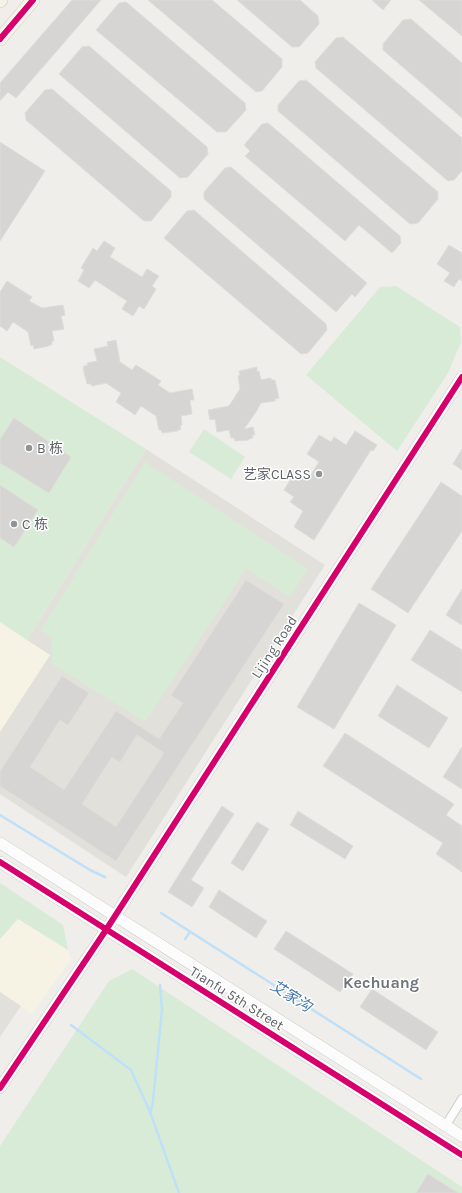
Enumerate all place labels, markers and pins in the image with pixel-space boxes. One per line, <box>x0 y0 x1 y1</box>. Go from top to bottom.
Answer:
place label: B 栋 <box>37 440 63 457</box>
marker: B 栋 <box>24 443 34 453</box>
place label: 艺家CLASS <box>243 466 311 483</box>
marker: 艺家CLASS <box>314 469 324 479</box>
place label: C 栋 <box>22 516 48 533</box>
marker: C 栋 <box>9 519 19 529</box>

